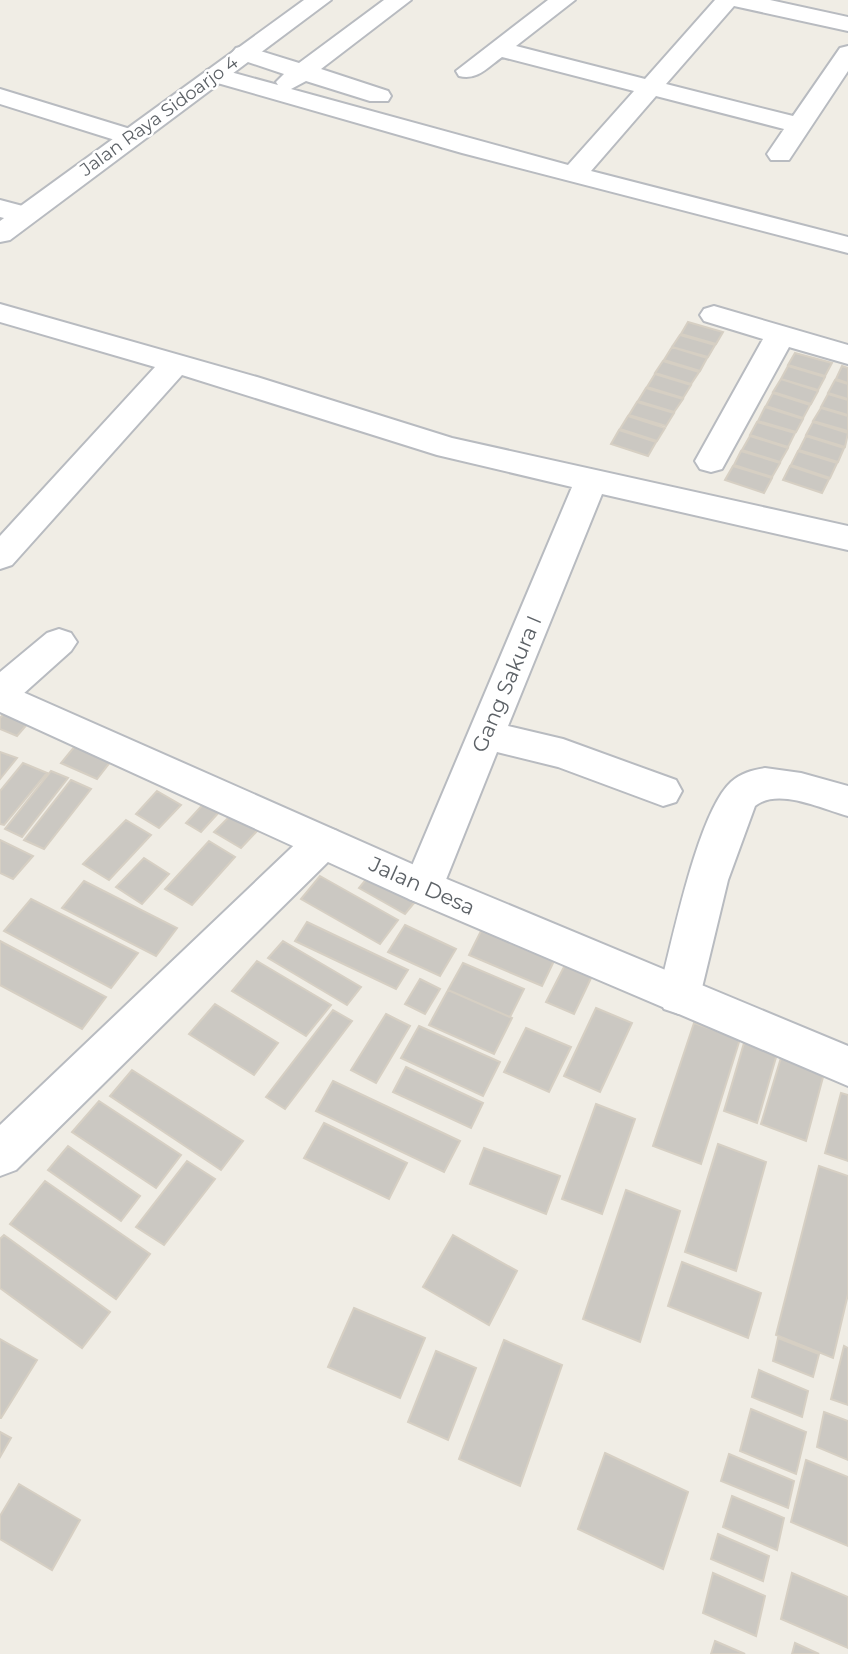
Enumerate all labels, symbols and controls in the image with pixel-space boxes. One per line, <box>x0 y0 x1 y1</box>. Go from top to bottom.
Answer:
street label: Jalan Raya Sidoarjo 4 <box>75 51 242 181</box>
street label: Gang Sakura I <box>466 612 547 756</box>
street label: Jalan Desa <box>364 851 479 920</box>

